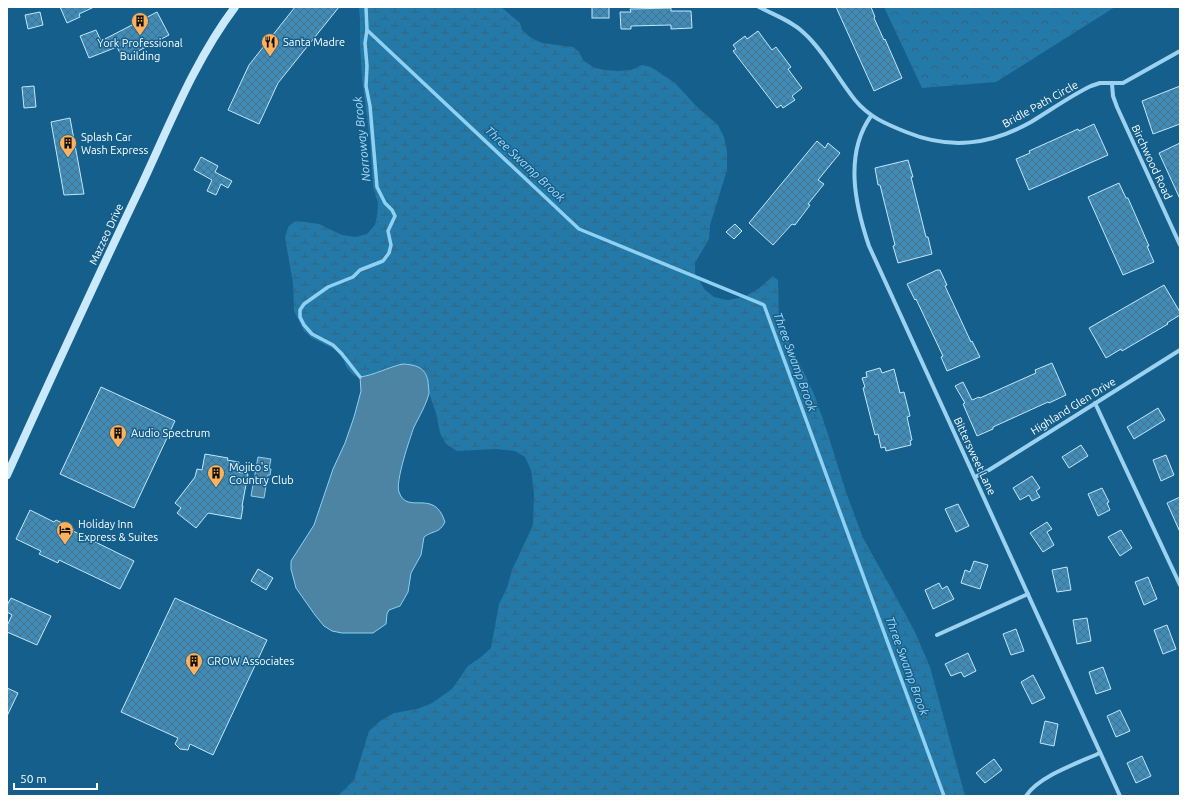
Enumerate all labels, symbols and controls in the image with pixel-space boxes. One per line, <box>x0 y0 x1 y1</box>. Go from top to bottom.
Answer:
building icon: York Professional Building <box>130 11 150 36</box>
restaurant icon: Santa Madre <box>260 32 280 57</box>
place label: Santa Madre <box>283 36 345 48</box>
place label: York Professional Building <box>97 37 183 62</box>
street label: Bridle Path Circle <box>1000 78 1080 130</box>
water label: Norroway Brook <box>350 95 372 182</box>
water label: Three Swamp Brook <box>483 123 569 205</box>
street label: Birchwood Road <box>1129 123 1175 201</box>
place label: Splash Car Wash Express <box>81 131 148 156</box>
building icon: Splash Car Wash Express <box>58 133 78 158</box>
street label: Mazzeo Drive <box>87 201 125 267</box>
water label: Three Swamp Brook <box>771 310 820 414</box>
street label: Highland Glen Drive <box>1028 375 1118 437</box>
street label: Bittersweet Lane <box>952 415 998 497</box>
building icon: Audio Spectrum <box>108 423 128 448</box>
place label: Audio Spectrum <box>131 427 210 439</box>
place label: Mojito's Country Club <box>229 461 294 486</box>
building icon: Mojito's Country Club <box>206 463 226 488</box>
place label: Holiday Inn Express & Suites <box>78 518 158 543</box>
hotel icon: Holiday Inn Express & Suites <box>55 520 75 545</box>
water label: Three Swamp Brook <box>883 614 932 718</box>
building icon: GROW Associates <box>184 651 204 676</box>
place label: GROW Associates <box>207 655 294 667</box>
scale bar <box>14 765 97 791</box>
text: 50 m <box>20 772 47 785</box>

